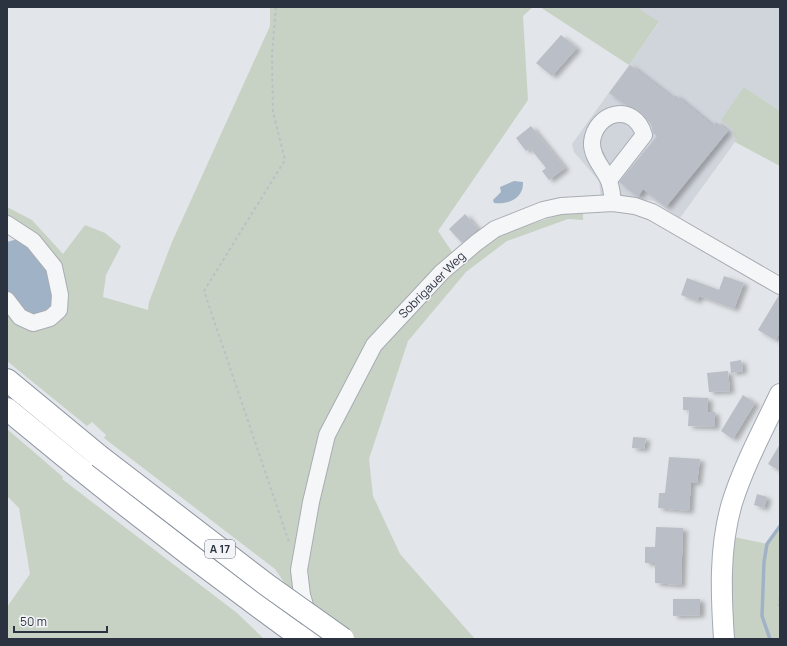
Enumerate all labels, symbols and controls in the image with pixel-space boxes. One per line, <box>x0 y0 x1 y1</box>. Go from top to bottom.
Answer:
street label: Sobrigauer Weg <box>395 248 469 322</box>
road number: A 17 <box>205 540 235 558</box>
scale bar <box>14 608 107 634</box>
text: 50 m <box>20 613 47 630</box>

